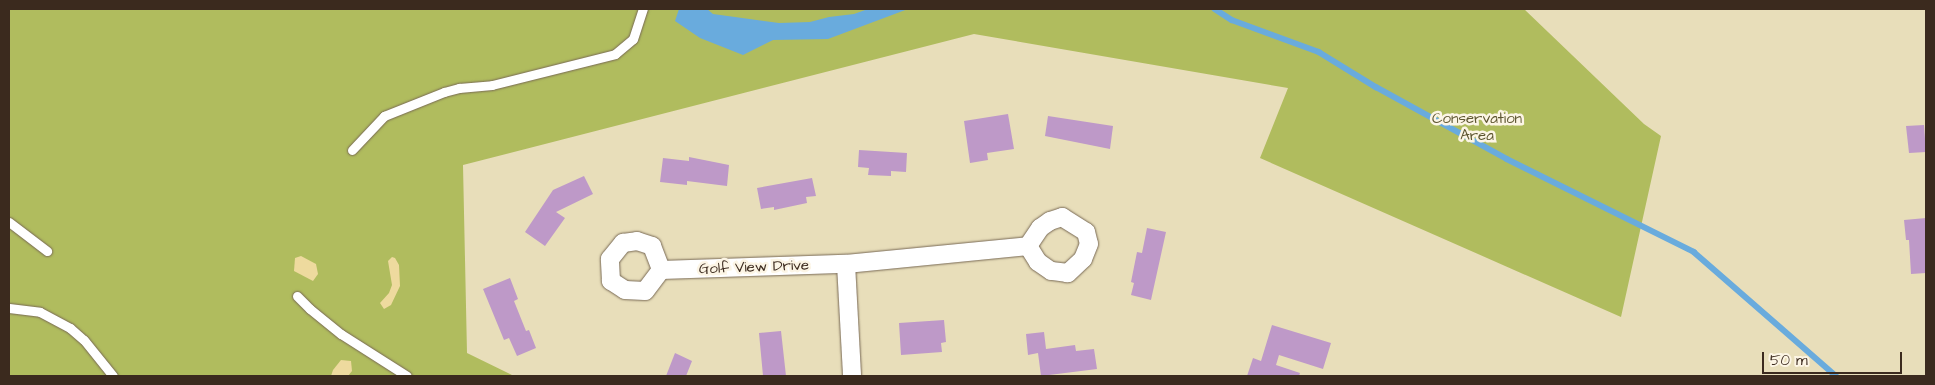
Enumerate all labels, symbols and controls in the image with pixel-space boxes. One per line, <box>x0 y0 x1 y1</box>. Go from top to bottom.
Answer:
park label: Conservation Area <box>1432 109 1522 144</box>
street label: Golf View Drive <box>699 256 809 278</box>
scale bar <box>1765 342 1905 374</box>
text: 50 m <box>1770 350 1808 371</box>

